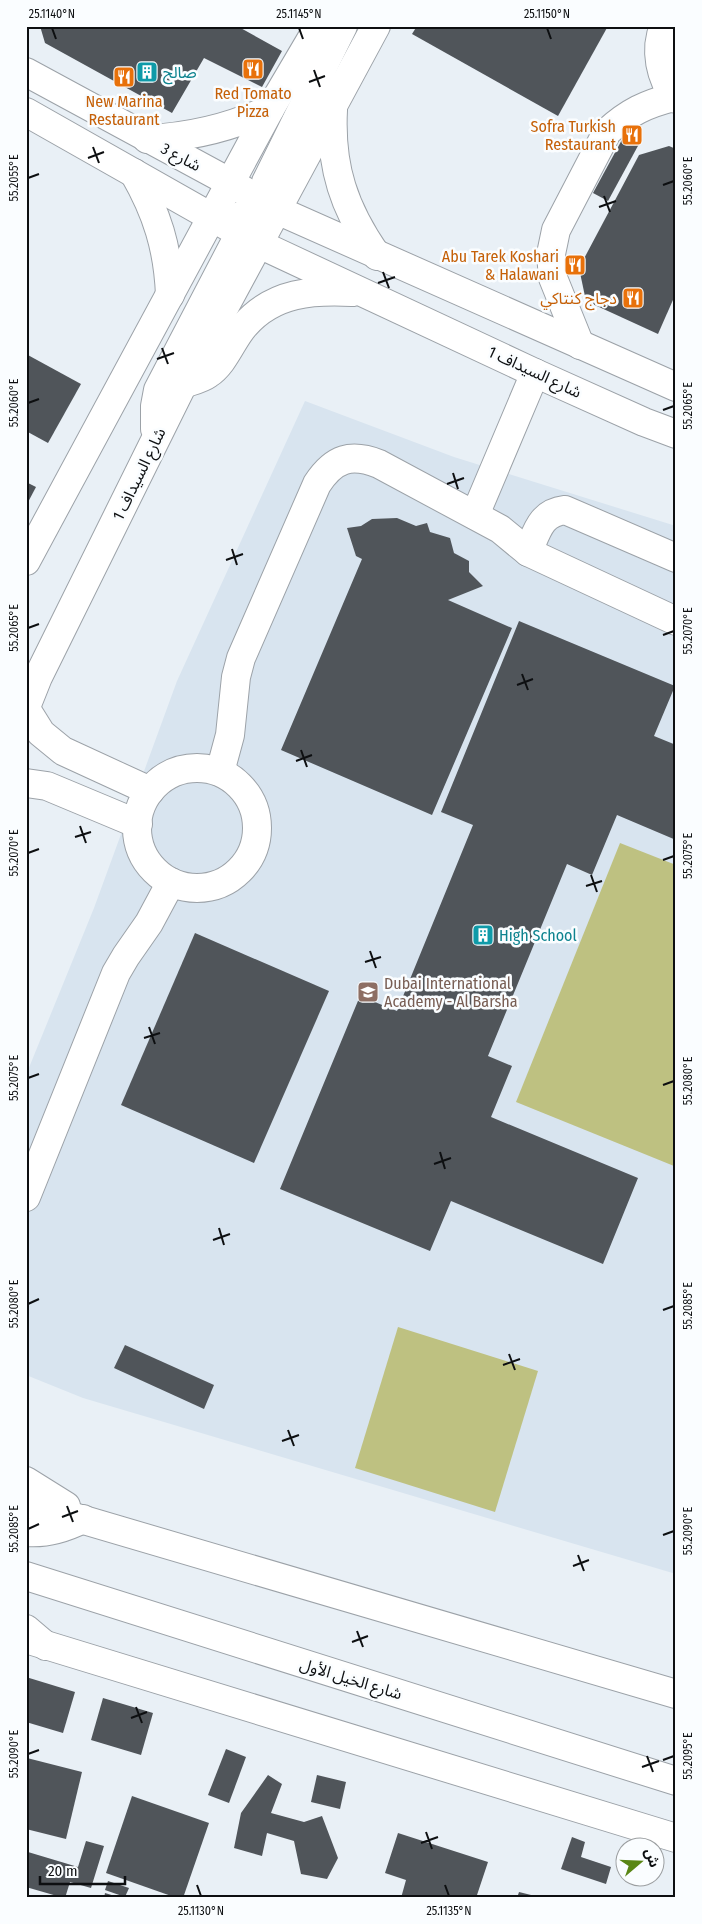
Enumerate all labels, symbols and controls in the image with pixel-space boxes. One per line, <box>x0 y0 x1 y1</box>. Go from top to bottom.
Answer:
text: 25.1140°N <box>29 7 75 21</box>
text: 25.1145°N <box>276 7 322 21</box>
text: 25.1150°N <box>524 7 570 21</box>
restaurant icon: Red Tomato Pizza <box>241 57 265 81</box>
building icon: صالح <box>135 60 159 84</box>
place label: صالح <box>163 63 197 85</box>
restaurant icon: New Marina Restaurant <box>112 65 136 89</box>
place label: Red Tomato Pizza <box>214 84 292 121</box>
place label: New Marina Restaurant <box>86 92 163 129</box>
place label: Sofra Turkish Restaurant <box>531 117 617 154</box>
restaurant icon: Sofra Turkish Restaurant <box>620 123 644 147</box>
street label: شارع 3 <box>157 139 204 178</box>
text: 55.2055°E <box>7 154 21 202</box>
text: 55.2060°E <box>681 156 695 205</box>
place label: Abu Tarek Koshari & Halawani <box>442 247 559 284</box>
restaurant icon: Abu Tarek Koshari & Halawani <box>563 253 587 277</box>
restaurant icon: دجاج كنتاكي <box>621 286 645 310</box>
place label: دجاج كنتاكي <box>540 289 617 311</box>
street label: شارع السيداف 1 <box>484 342 585 405</box>
text: 55.2060°E <box>7 378 21 427</box>
text: 55.2065°E <box>681 382 695 430</box>
street label: شارع السيداف 1 <box>108 425 172 525</box>
text: 55.2065°E <box>7 604 21 652</box>
text: 55.2070°E <box>681 607 695 655</box>
text: 55.2070°E <box>7 829 21 877</box>
text: 55.2075°E <box>681 833 695 879</box>
building icon: High School <box>471 923 495 947</box>
place label: High School <box>499 926 577 945</box>
place label: Dubai International Academy - Al Barsha <box>384 974 518 1011</box>
school or university icon: Dubai International Academy - Al Barsha <box>356 980 380 1004</box>
text: 55.2075°E <box>7 1055 21 1101</box>
text: 55.2080°E <box>681 1056 695 1105</box>
text: 55.2080°E <box>7 1279 21 1328</box>
text: 55.2085°E <box>681 1282 695 1330</box>
text: 55.2085°E <box>7 1505 21 1553</box>
text: 55.2090°E <box>681 1506 695 1555</box>
street label: شارع الخيل الأول <box>297 1654 404 1706</box>
text: 55.2090°E <box>7 1729 21 1778</box>
text: 55.2095°E <box>681 1732 695 1780</box>
north arrow <box>614 1836 664 1886</box>
text: ش <box>641 1846 663 1870</box>
scale bar <box>40 1854 125 1886</box>
text: 20 m <box>48 1862 78 1880</box>
text: 25.1130°N <box>178 1904 224 1918</box>
text: 25.1135°N <box>426 1904 472 1918</box>

